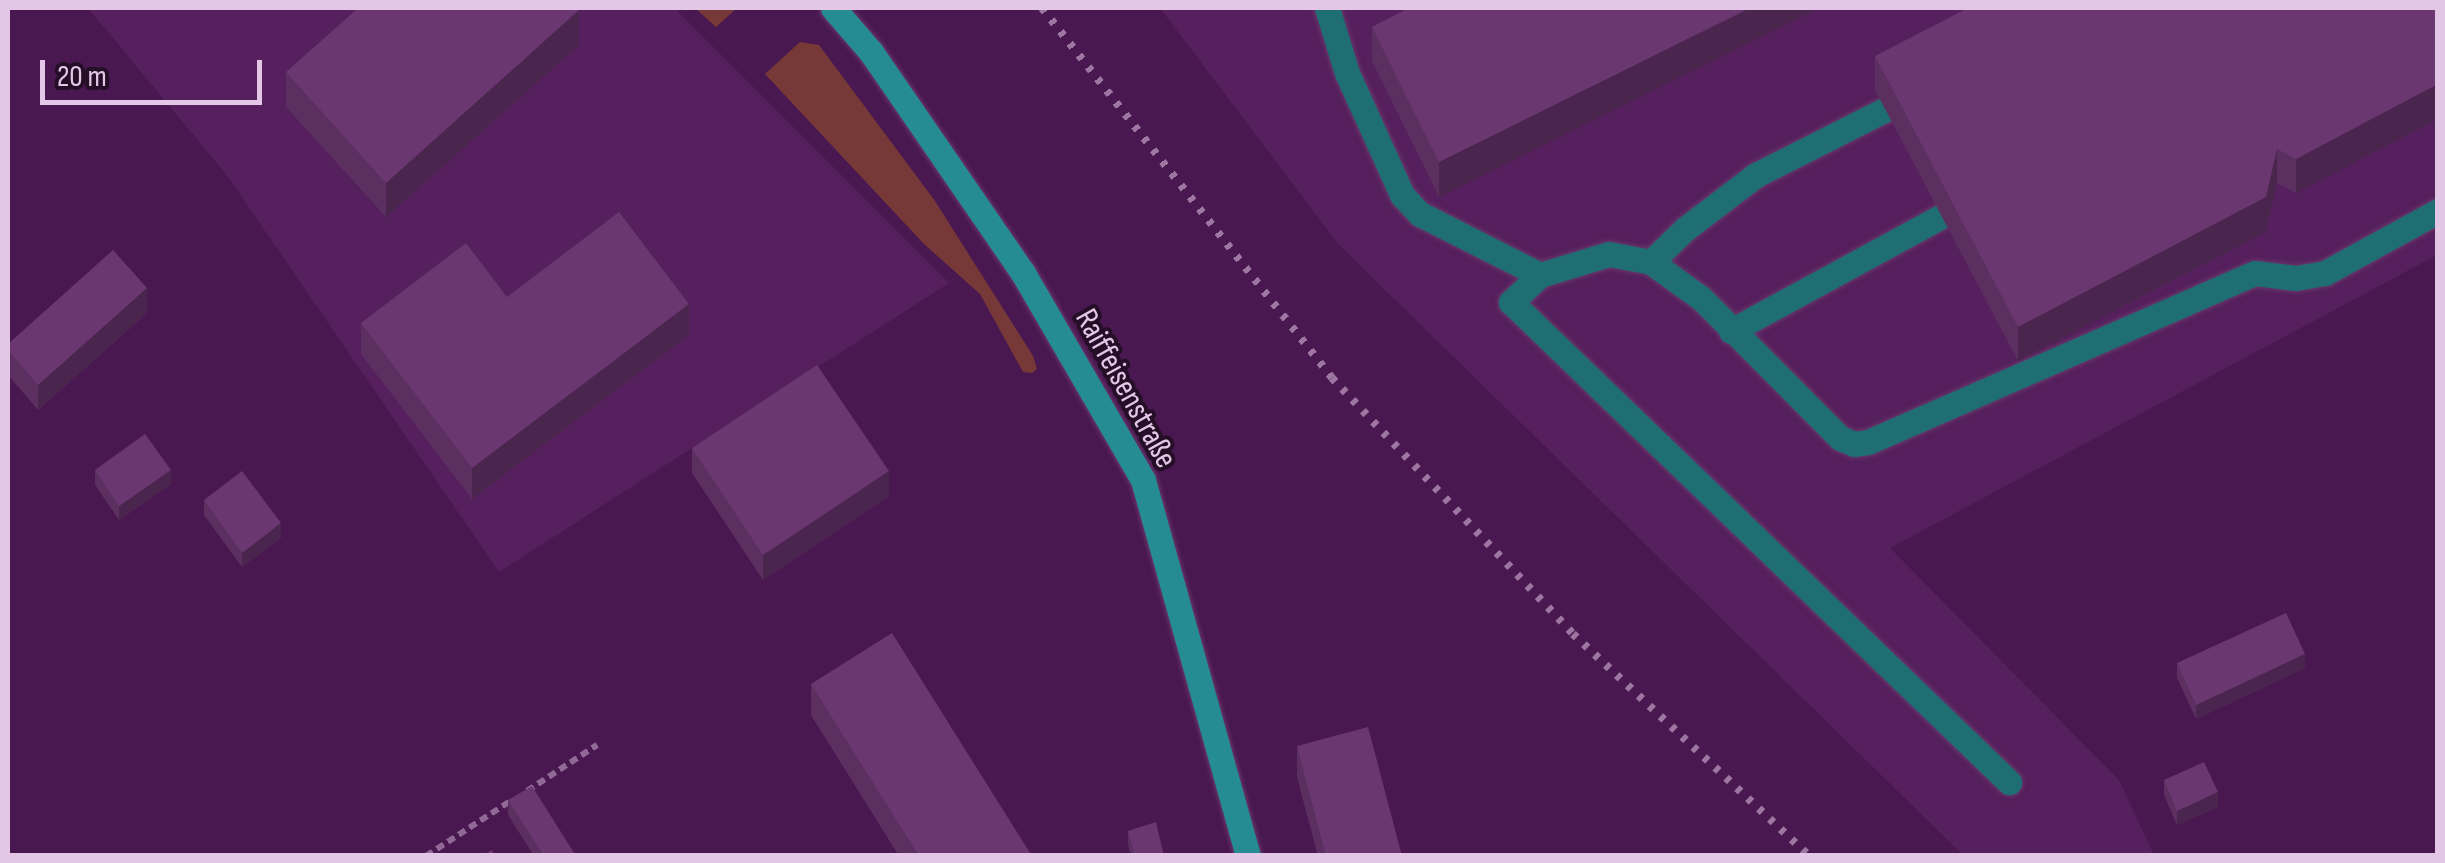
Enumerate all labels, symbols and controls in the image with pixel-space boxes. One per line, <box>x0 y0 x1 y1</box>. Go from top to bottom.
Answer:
scale bar <box>45 40 268 102</box>
text: 20 m <box>57 59 107 95</box>
street label: Raiffeisenstraße <box>1066 303 1184 475</box>

